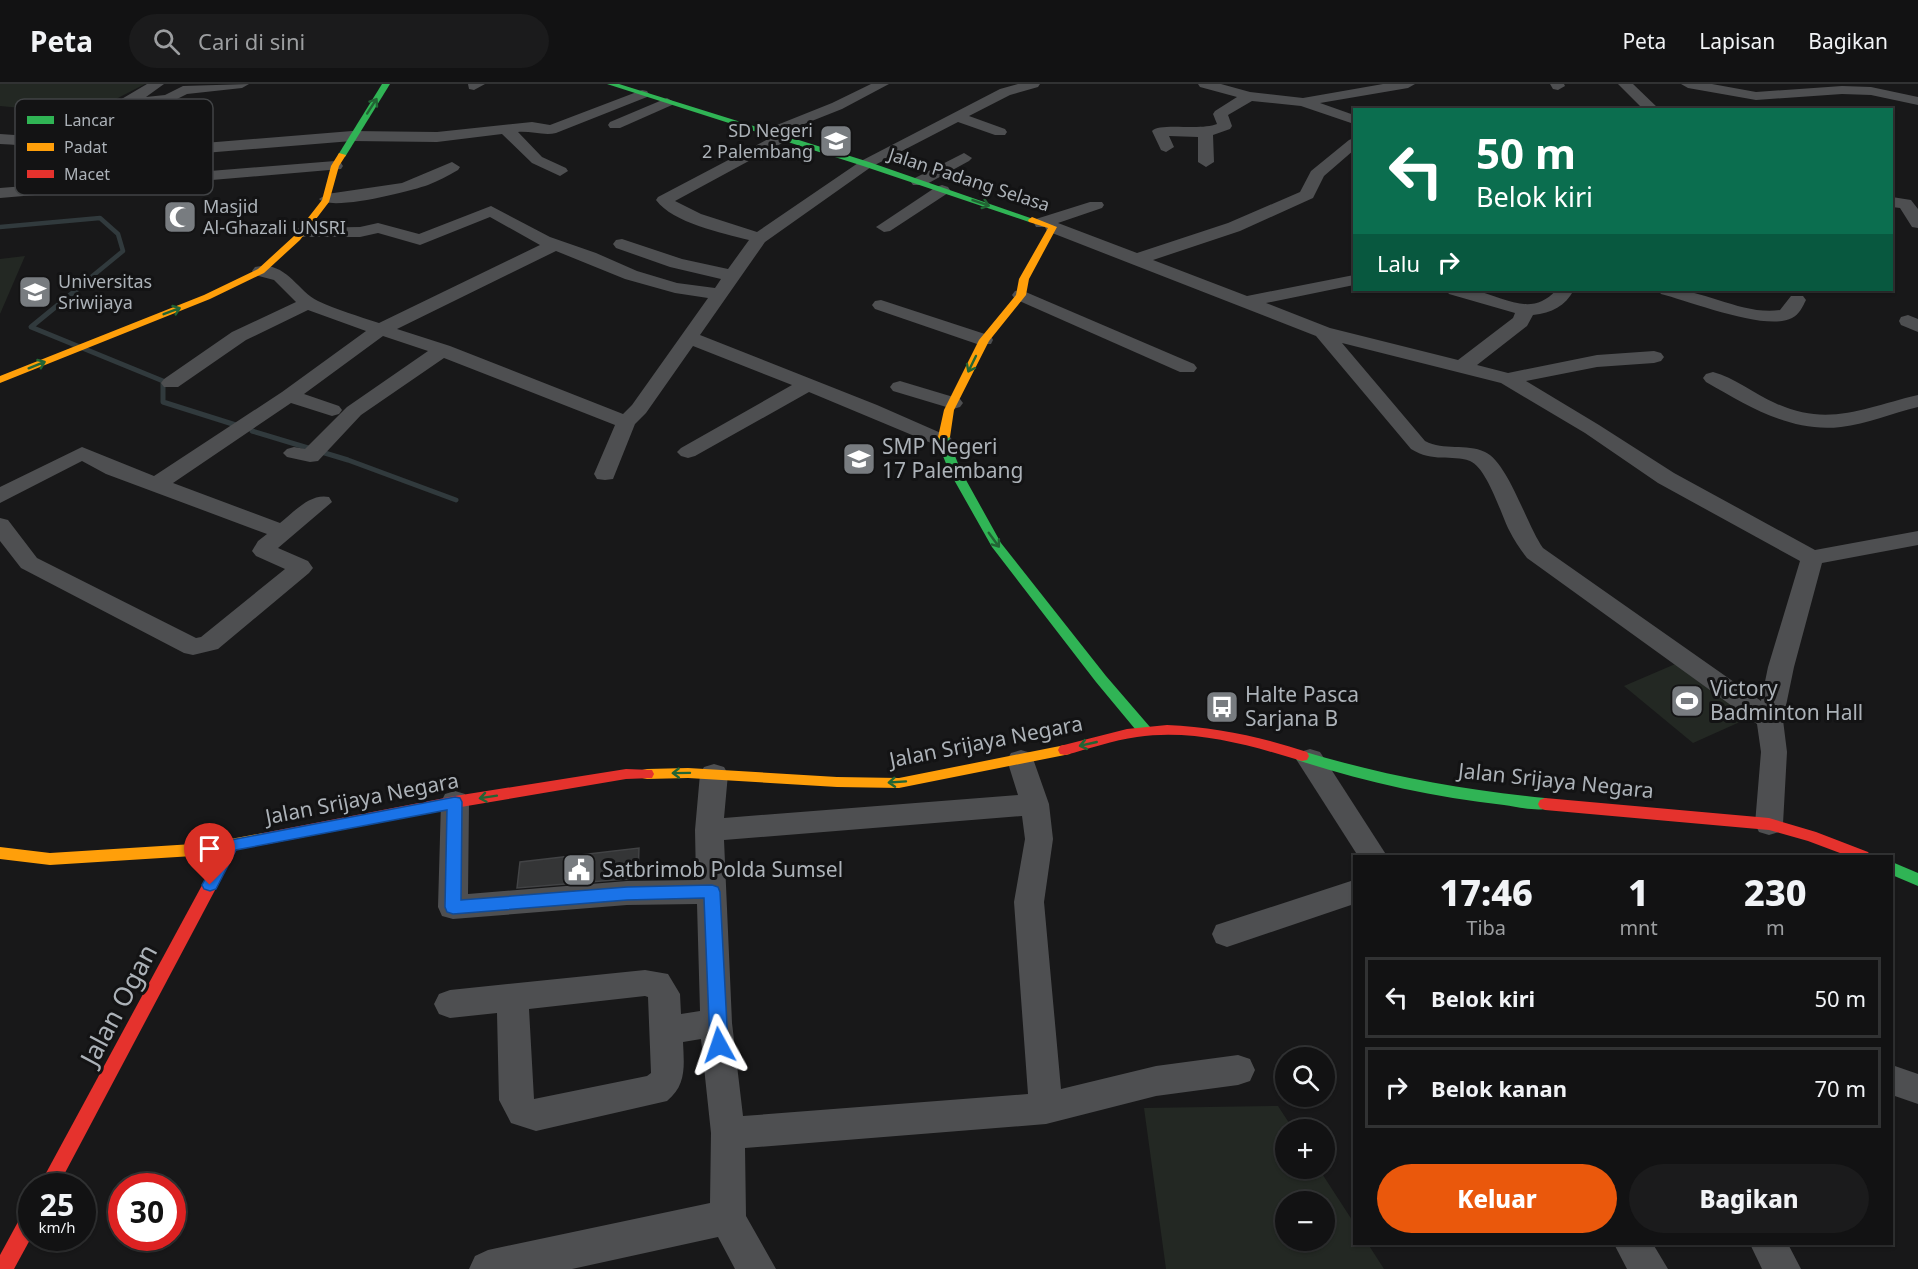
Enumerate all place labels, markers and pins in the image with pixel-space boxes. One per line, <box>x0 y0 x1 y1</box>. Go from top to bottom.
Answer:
place label: SD Negeri 2 Palembang <box>702 118 813 163</box>
school or university icon: SD Negeri 2 Palembang <box>818 123 854 159</box>
place label: Masjid Al-Ghazali UNSRI <box>203 194 346 239</box>
mosque icon: Masjid Al-Ghazali UNSRI <box>162 199 198 235</box>
place label: Universitas Sriwijaya <box>58 269 152 314</box>
school or university icon: Universitas Sriwijaya <box>17 274 53 310</box>
place label: SMP Negeri 17 Palembang <box>882 432 1023 484</box>
school or university icon: SMP Negeri 17 Palembang <box>841 441 877 477</box>
place label: Victory Badminton Hall <box>1710 674 1863 726</box>
place label: Halte Pasca Sarjana B <box>1245 680 1359 732</box>
sports icon: Victory Badminton Hall <box>1669 683 1705 719</box>
bus stop icon: Halte Pasca Sarjana B <box>1204 689 1240 725</box>
pin <box>184 823 235 885</box>
public building icon: Satbrimob Polda Sumsel <box>561 852 597 888</box>
place label: Satbrimob Polda Sumsel <box>602 855 843 883</box>

